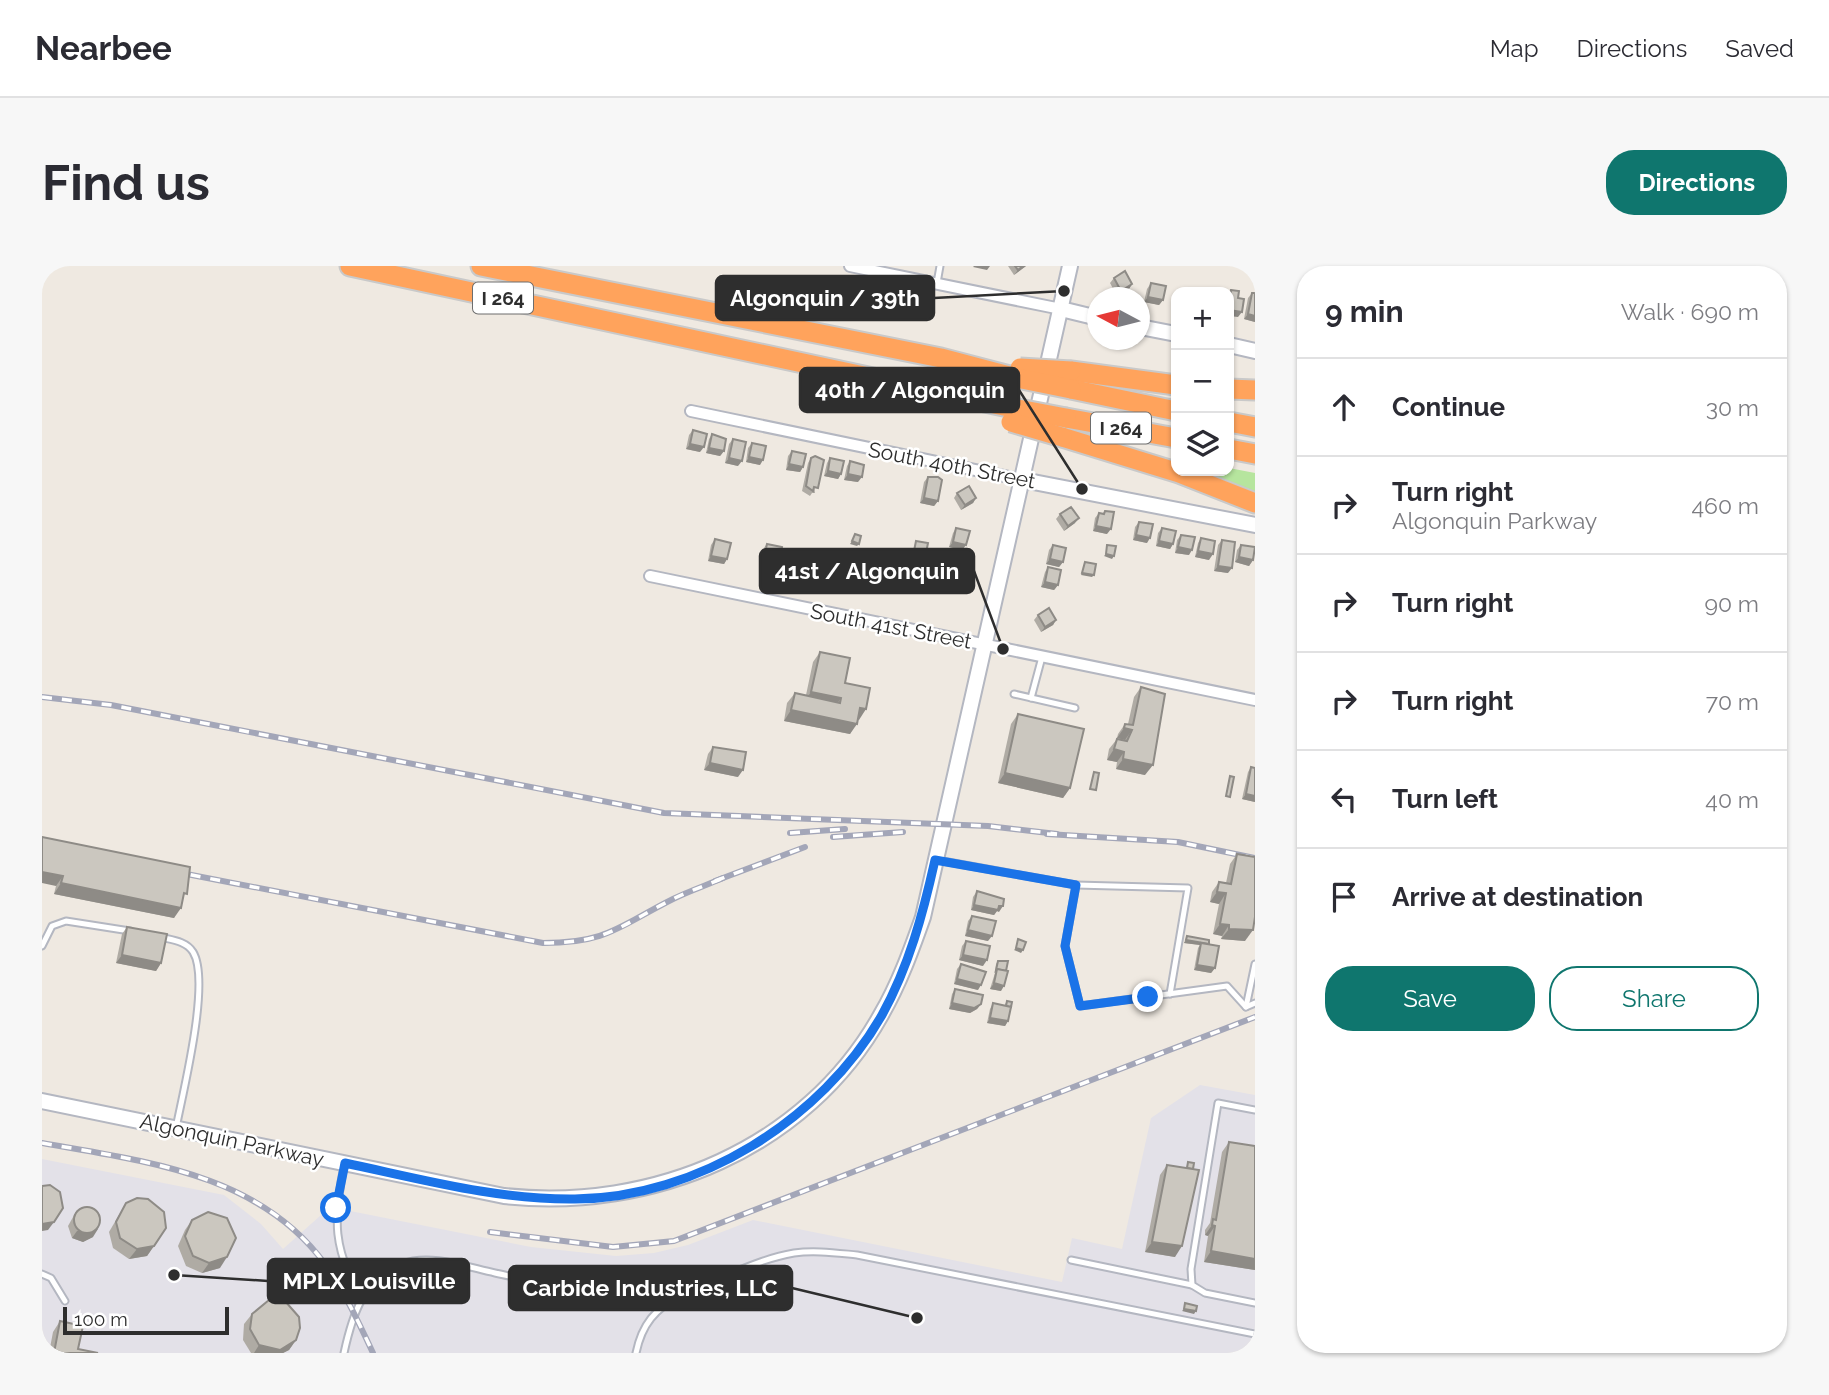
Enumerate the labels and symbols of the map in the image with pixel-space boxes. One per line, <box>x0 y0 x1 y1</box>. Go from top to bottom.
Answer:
callout: Algonquin / 39th <box>716 276 934 320</box>
road number: I 264 <box>473 282 533 314</box>
text: Algonquin / 39th <box>730 284 920 311</box>
north arrow <box>1087 287 1150 350</box>
callout: 40th / Algonquin <box>800 368 1019 412</box>
text: 40th / Algonquin <box>815 376 1005 403</box>
road number: I 264 <box>1091 412 1151 444</box>
street label: South 40th Street <box>866 437 1038 493</box>
callout: 41st / Algonquin <box>760 549 974 593</box>
text: 41st / Algonquin <box>775 557 959 584</box>
street label: South 41st Street <box>808 598 974 654</box>
route end <box>1132 981 1163 1012</box>
street label: Algonquin Parkway <box>138 1108 326 1172</box>
route start <box>320 1192 351 1223</box>
callout: MPLX Louisville <box>268 1259 469 1303</box>
callout: Carbide Industries, LLC <box>509 1266 792 1310</box>
text: MPLX Louisville <box>282 1267 456 1294</box>
text: Carbide Industries, LLC <box>522 1274 778 1301</box>
scale bar <box>63 1304 229 1336</box>

